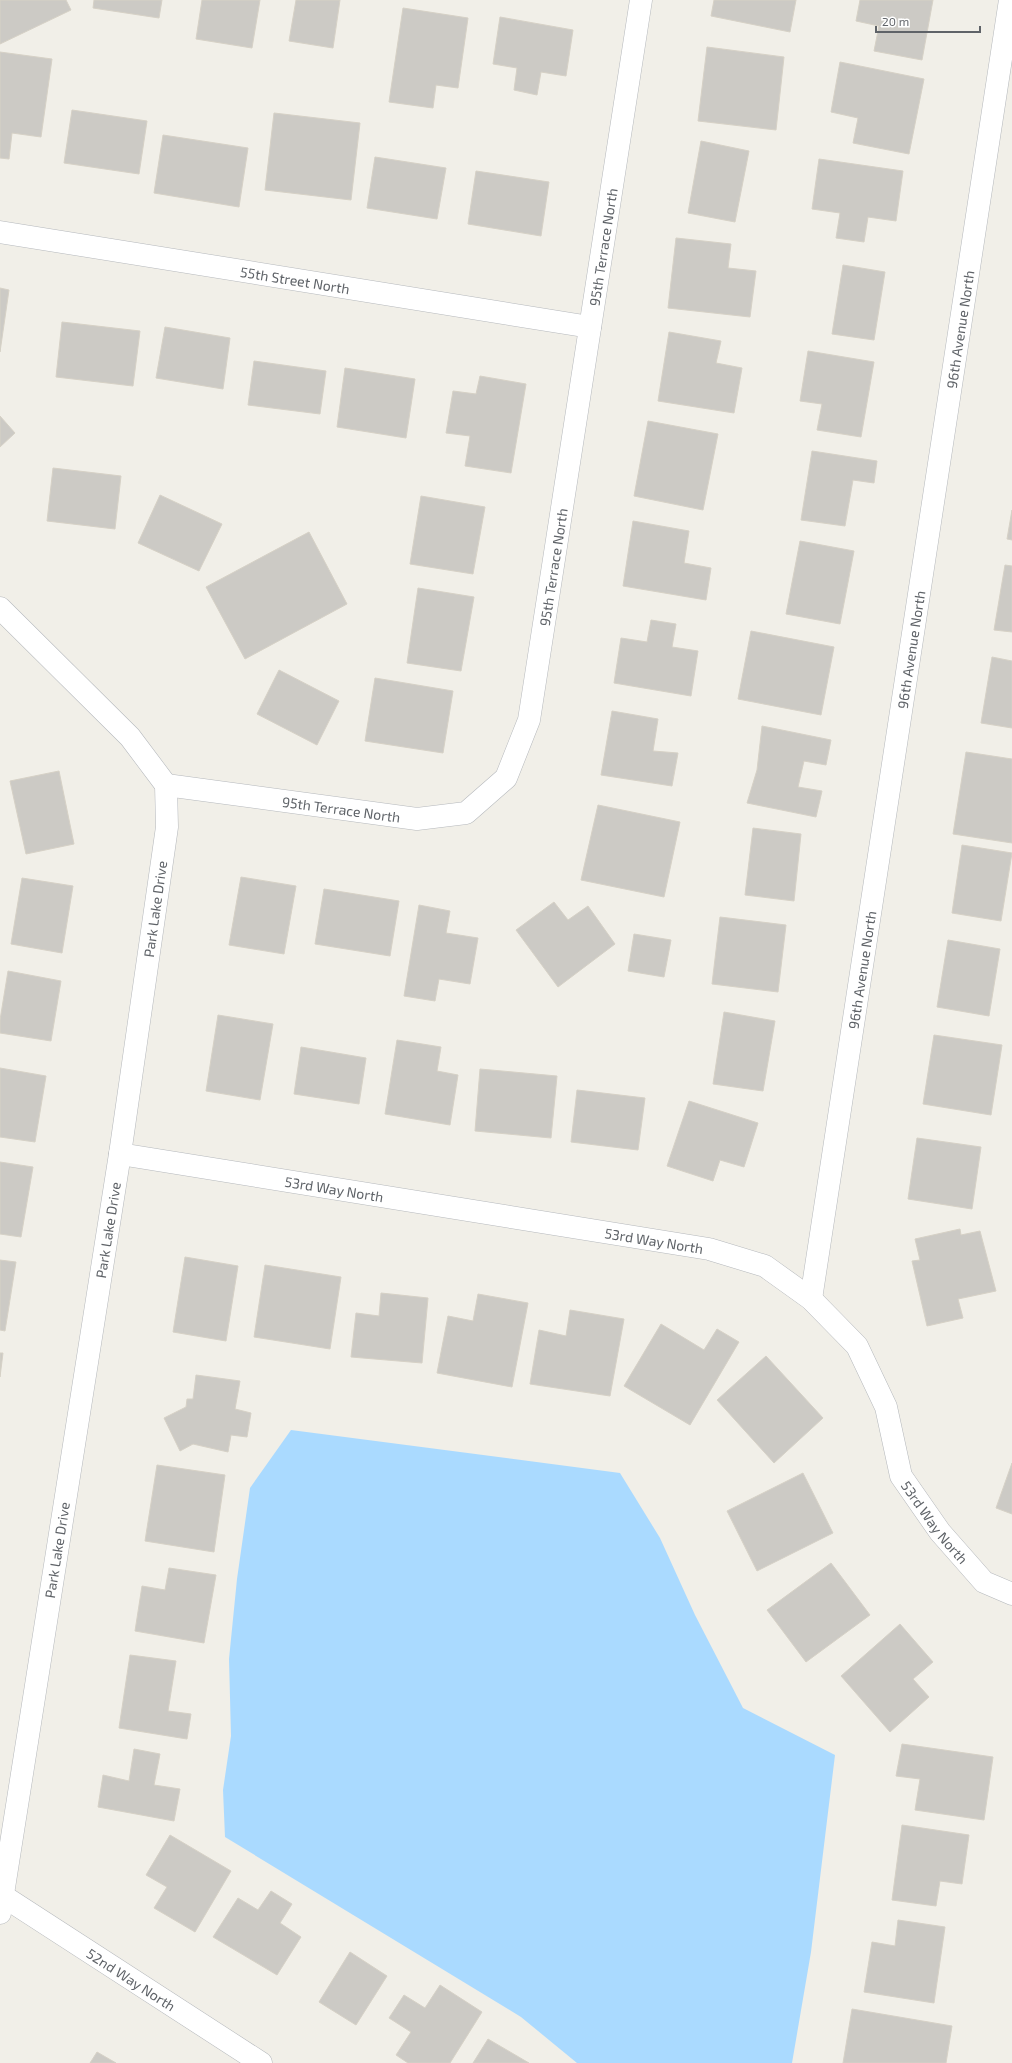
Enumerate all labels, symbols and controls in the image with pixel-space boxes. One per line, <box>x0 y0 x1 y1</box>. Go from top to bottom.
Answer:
scale bar <box>876 8 980 34</box>
text: 20 m <box>882 14 909 28</box>
street label: 95th Terrace North <box>585 187 620 307</box>
street label: 55th Street North <box>239 262 351 297</box>
street label: 96th Avenue North <box>942 269 977 390</box>
street label: 95th Terrace North <box>535 507 570 627</box>
street label: 96th Avenue North <box>893 589 928 710</box>
street label: 95th Terrace North <box>281 792 402 825</box>
street label: Park Lake Drive <box>140 860 170 958</box>
street label: 96th Avenue North <box>844 910 879 1030</box>
street label: 53rd Way North <box>284 1172 385 1205</box>
street label: Park Lake Drive <box>92 1181 124 1279</box>
street label: 53rd Way North <box>604 1224 705 1256</box>
street label: 53rd Way North <box>898 1477 972 1567</box>
street label: Park Lake Drive <box>41 1501 73 1599</box>
street label: 52nd Way North <box>84 1944 179 2014</box>

